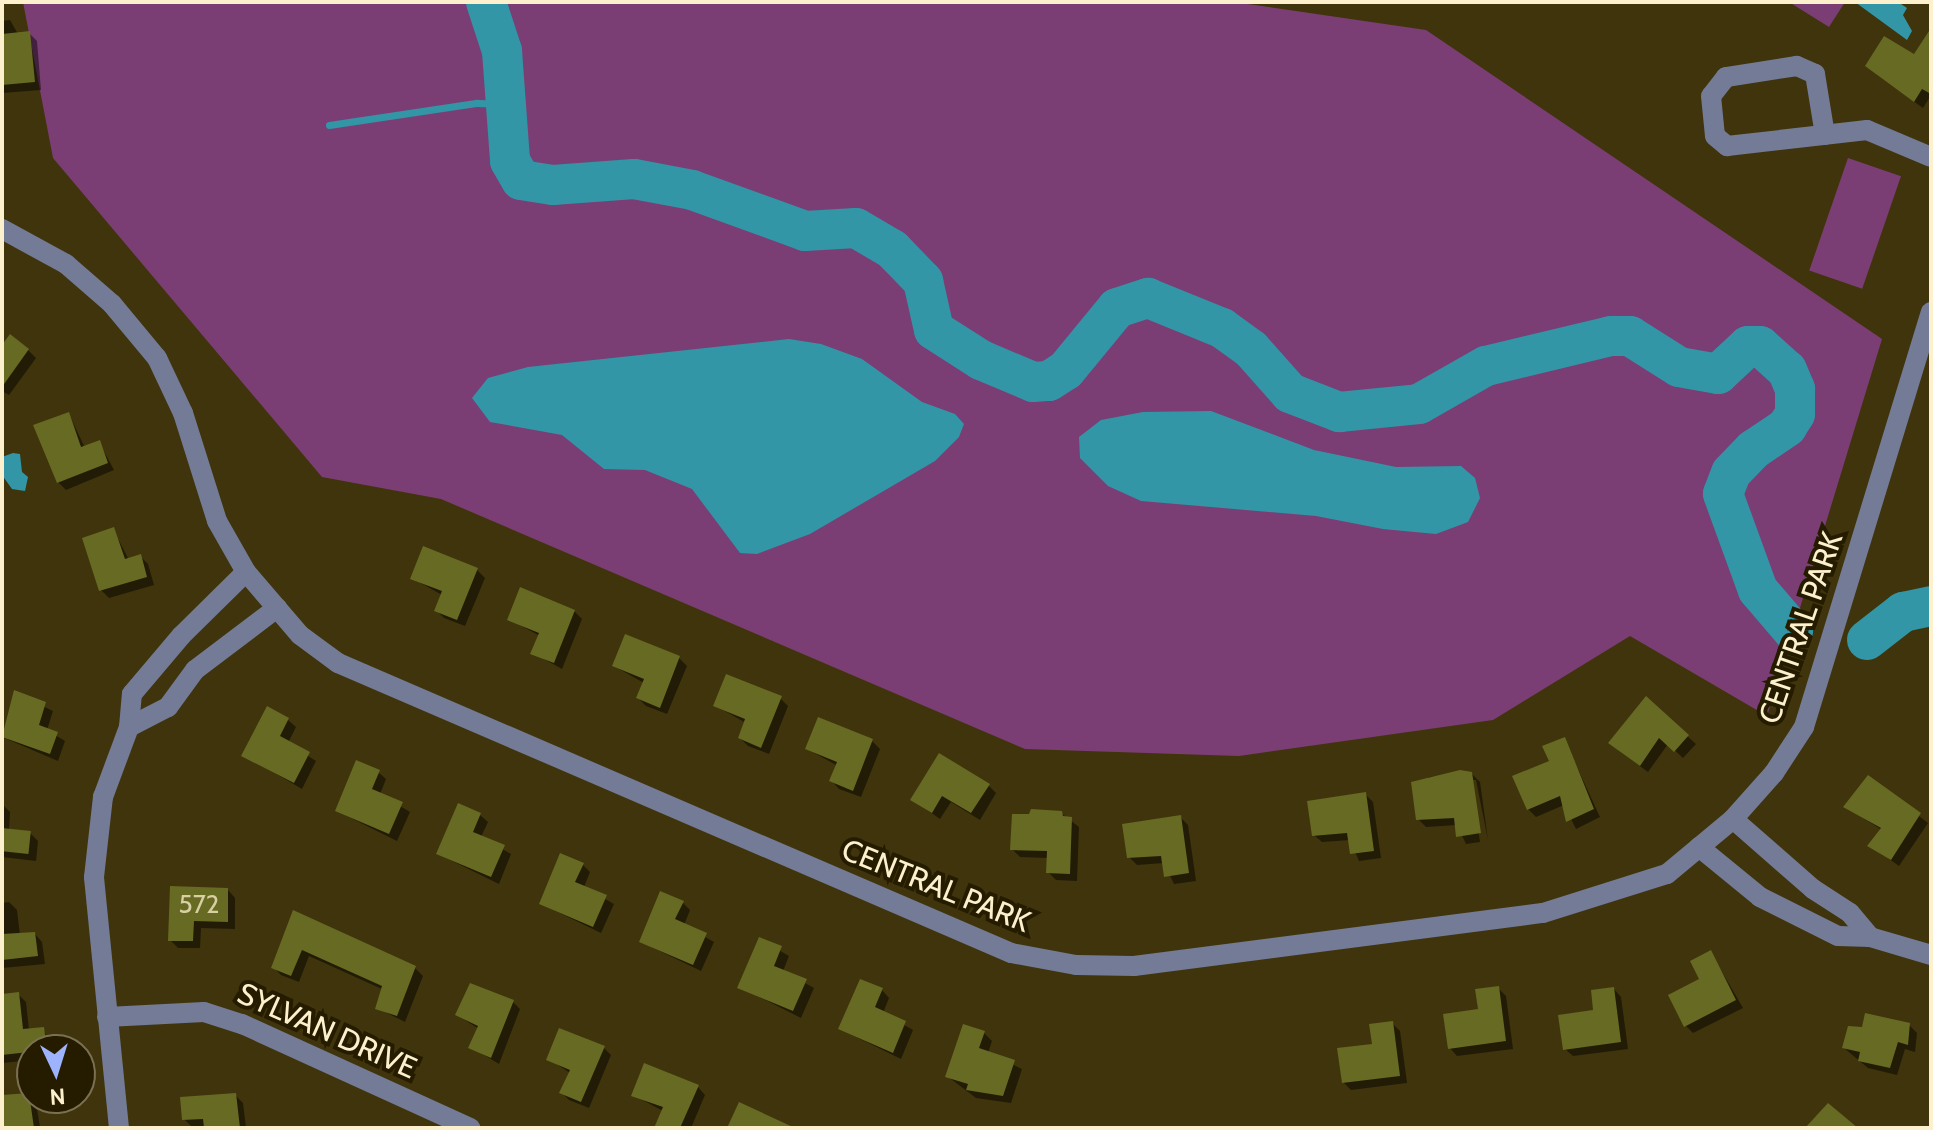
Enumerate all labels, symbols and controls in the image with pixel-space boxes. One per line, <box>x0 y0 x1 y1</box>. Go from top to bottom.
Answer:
street label: CENTRAL PARK <box>1751 528 1851 728</box>
street label: CENTRAL PARK <box>837 832 1035 940</box>
house number: 572 <box>179 889 219 921</box>
street label: SYLVAN DRIVE <box>232 975 422 1087</box>
north arrow <box>16 1034 96 1114</box>
text: N <box>49 1082 66 1110</box>

